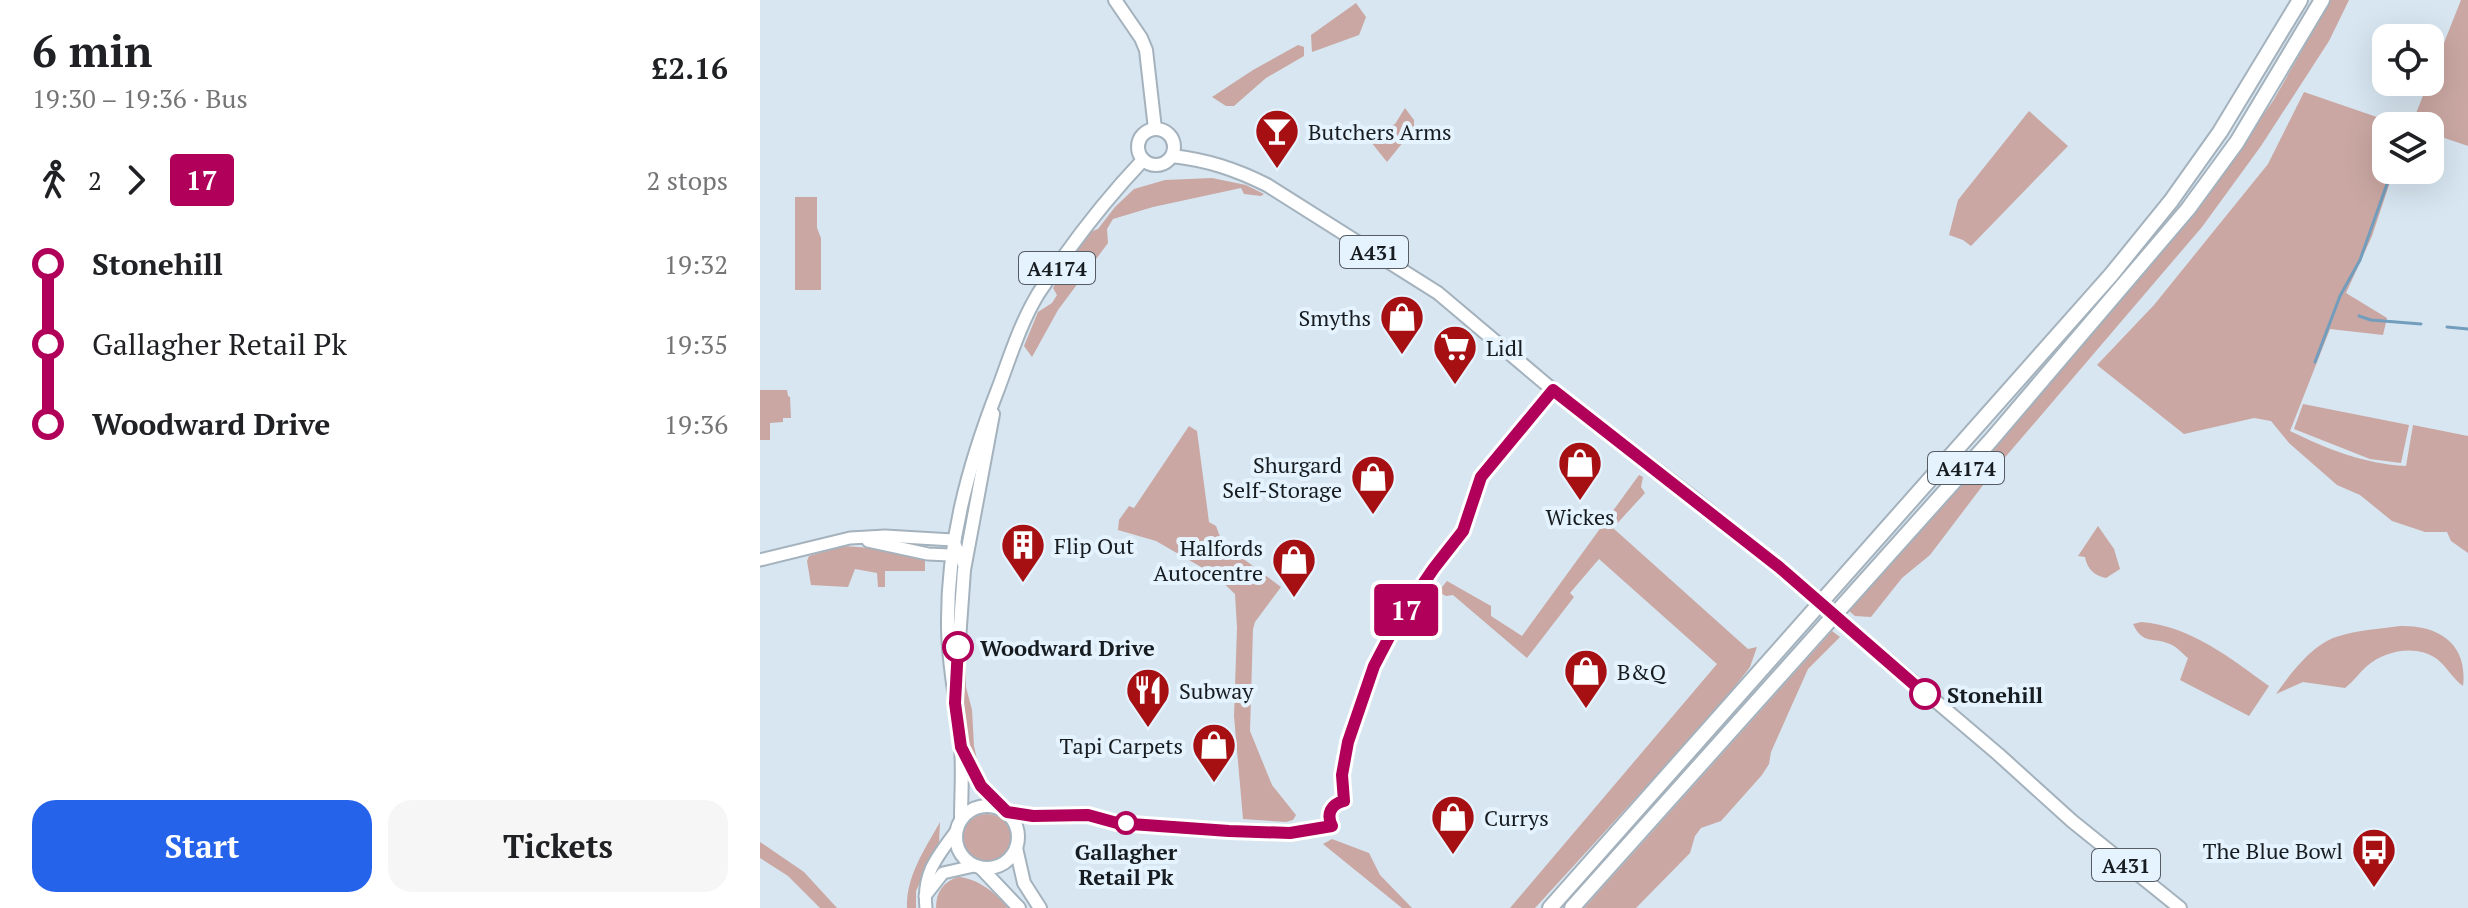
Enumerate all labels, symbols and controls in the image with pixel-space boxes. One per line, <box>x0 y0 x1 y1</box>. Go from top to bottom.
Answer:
text: 6 min <box>32 21 152 80</box>
map controls <box>2372 24 2444 184</box>
button: locate <box>2372 24 2444 96</box>
text: £2.16 <box>651 48 728 88</box>
text: 19:30 – 19:36 · Bus <box>32 81 248 115</box>
bar icon: Butchers Arms <box>1253 107 1301 170</box>
button: layers <box>2372 112 2444 184</box>
place label: Butchers Arms <box>1308 117 1451 146</box>
icon: walk <box>32 158 76 202</box>
icon: forward <box>114 158 158 202</box>
text: 17 <box>186 161 218 198</box>
text: 2 <box>88 163 102 197</box>
text: 2 stops <box>647 163 728 197</box>
road number: A431 <box>1340 236 1408 268</box>
text: Stonehill <box>92 244 223 284</box>
text: 19:32 <box>664 247 728 281</box>
road number: A4174 <box>1019 252 1095 284</box>
shop icon: Smyths <box>1378 293 1426 356</box>
place label: Smyths <box>1298 303 1371 332</box>
supermarket icon: Lidl <box>1431 323 1479 386</box>
text: Gallagher Retail Pk <box>92 324 347 364</box>
text: 19:35 <box>664 327 728 361</box>
place label: Lidl <box>1486 333 1524 362</box>
text: Woodward Drive <box>92 404 330 444</box>
text: 19:36 <box>664 407 728 441</box>
shop icon: Wickes <box>1556 439 1604 502</box>
place label: Shurgard Self-Storage <box>1222 450 1342 504</box>
road number: A4174 <box>1928 452 2004 484</box>
shop icon: Shurgard Self-Storage <box>1349 453 1397 516</box>
place label: Wickes <box>1545 502 1615 531</box>
building icon: Flip Out <box>999 521 1047 584</box>
place label: Flip Out <box>1054 531 1134 560</box>
place label: Halfords Autocentre <box>1153 533 1263 587</box>
shop icon: Halfords Autocentre <box>1270 536 1318 599</box>
line badge: 17 <box>1370 584 1442 636</box>
text: 17 <box>1390 591 1422 628</box>
marker: Woodward Drive <box>943 632 973 662</box>
place label: Woodward Drive <box>980 633 1155 662</box>
shop icon: B&Q <box>1562 647 1610 710</box>
place label: B&Q <box>1617 657 1667 686</box>
restaurant icon: Subway <box>1124 666 1172 729</box>
place label: Subway <box>1179 676 1254 705</box>
marker: Stonehill <box>1910 679 1940 709</box>
place label: Stonehill <box>1947 680 2043 709</box>
shop icon: Tapi Carpets <box>1190 721 1238 784</box>
place label: Tapi Carpets <box>1060 731 1183 760</box>
shop icon: Currys <box>1429 793 1477 856</box>
button: Start <box>32 800 372 892</box>
button: Tickets <box>388 800 728 892</box>
place label: Currys <box>1484 803 1549 832</box>
marker: Gallagher Retail Pk <box>1115 812 1137 834</box>
bus stop icon: The Blue Bowl <box>2350 826 2398 889</box>
place label: The Blue Bowl <box>2203 836 2343 865</box>
place label: Gallagher Retail Pk <box>1075 837 1178 891</box>
road number: A431 <box>2092 849 2160 881</box>

